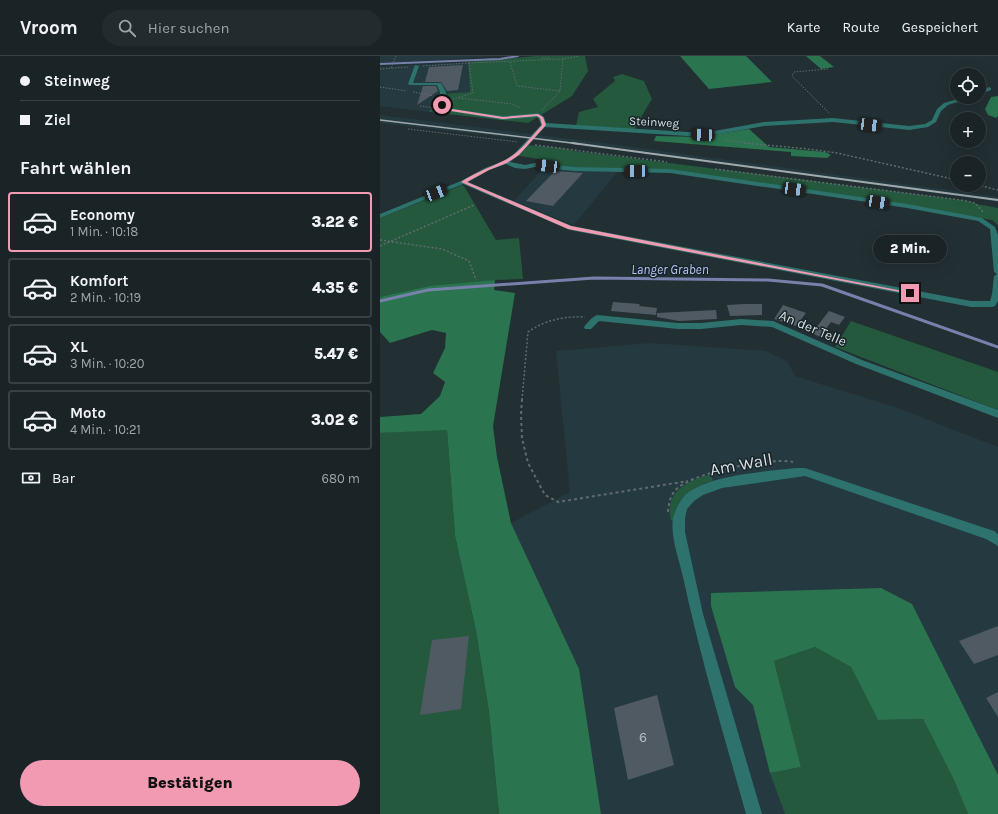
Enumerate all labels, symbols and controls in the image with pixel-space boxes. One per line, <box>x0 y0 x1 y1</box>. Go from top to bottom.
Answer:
search box <box>102 10 382 46</box>
text: Vroom <box>20 17 78 39</box>
icon: search <box>116 17 138 39</box>
text: Hier suchen <box>148 19 230 37</box>
text: Karte <box>787 19 821 36</box>
text: Route <box>843 19 880 36</box>
text: Gespeichert <box>902 19 978 36</box>
map controls <box>950 68 986 192</box>
button: locate <box>950 68 986 104</box>
text: Steinweg <box>44 72 110 90</box>
route start <box>433 96 451 114</box>
text: Ziel <box>44 111 71 129</box>
button: + <box>950 112 986 148</box>
street label: Steinweg <box>628 114 680 130</box>
car <box>857 118 883 132</box>
car <box>691 129 715 141</box>
button: − <box>950 156 986 192</box>
text: Fahrt wählen <box>20 157 132 179</box>
car <box>535 159 561 173</box>
car <box>624 165 648 177</box>
car <box>781 181 807 197</box>
car <box>423 183 449 203</box>
car <box>865 194 891 210</box>
icon: car <box>22 204 58 240</box>
text: Economy <box>70 206 135 224</box>
text: 3.22 € <box>312 213 358 231</box>
text: 1 Min. · 10:18 <box>70 224 138 239</box>
callout: 2 Min. <box>873 235 947 263</box>
text: 2 Min. <box>890 241 930 256</box>
water label: Langer Graben <box>631 262 709 277</box>
icon: car <box>22 270 58 306</box>
text: Komfort <box>70 272 128 290</box>
text: 4.35 € <box>312 279 358 297</box>
route end <box>901 284 919 302</box>
text: 2 Min. · 10:19 <box>70 290 141 305</box>
street label: An der Telle <box>776 307 849 350</box>
icon: car <box>22 336 58 372</box>
text: XL <box>70 338 88 356</box>
text: 5.47 € <box>314 345 358 363</box>
text: 3 Min. · 10:20 <box>70 356 145 371</box>
icon: car <box>22 402 58 438</box>
text: Moto <box>70 404 106 422</box>
text: 3.02 € <box>311 411 358 429</box>
text: 4 Min. · 10:21 <box>70 422 141 437</box>
street label: Am Wall <box>708 449 774 479</box>
icon: cash <box>20 467 42 489</box>
text: Bar <box>52 469 75 487</box>
text: 680 m <box>322 471 360 486</box>
house number: 6 <box>639 729 647 746</box>
button: Bestätigen <box>20 760 360 806</box>

